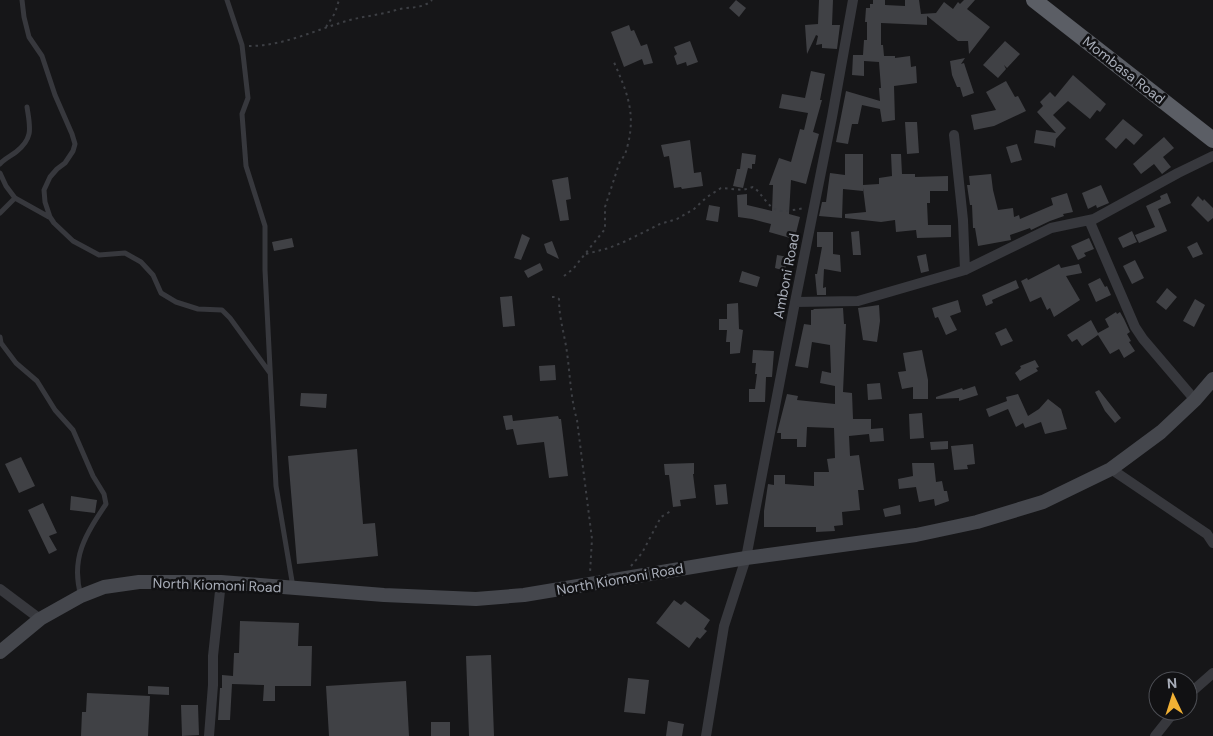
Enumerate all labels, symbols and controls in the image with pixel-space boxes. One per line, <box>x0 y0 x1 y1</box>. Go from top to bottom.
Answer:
street label: Mombasa Road <box>1079 32 1169 108</box>
street label: Amboni Road <box>769 232 803 320</box>
street label: North Kiomoni Road <box>555 559 685 599</box>
street label: North Kiomoni Road <box>152 574 282 596</box>
north arrow <box>1148 671 1198 721</box>
text: N <box>1166 674 1178 692</box>

